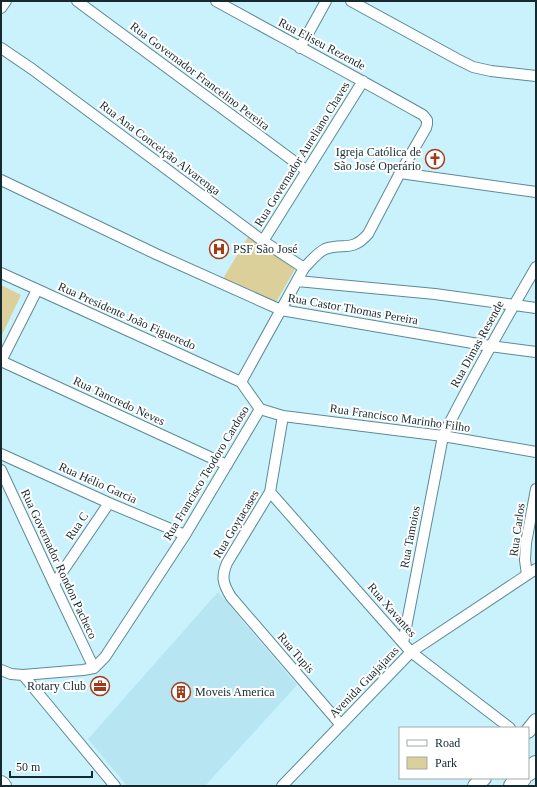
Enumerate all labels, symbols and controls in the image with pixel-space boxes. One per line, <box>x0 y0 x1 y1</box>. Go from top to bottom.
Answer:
street label: Rua Eliseu Rezende <box>276 15 368 73</box>
street label: Rua Governador Francelino Pereira <box>128 19 273 133</box>
street label: Rua Governador Aureliano Chaves <box>251 79 353 229</box>
street label: Rua Ana Conceição Alvarenga <box>97 98 224 198</box>
place label: Igreja Católica de São José Operário <box>334 145 421 173</box>
church icon: Igreja Católica de São José Operário <box>424 148 446 170</box>
hospital icon: PSF São José <box>208 238 230 260</box>
place label: PSF São José <box>233 242 298 256</box>
street label: Rua Presidente João Figueredo <box>56 279 198 353</box>
street label: Rua Castor Thomas Pereira <box>287 291 420 327</box>
street label: Rua Dimas Resende <box>447 298 507 390</box>
street label: Rua Tancredo Neves <box>71 374 167 429</box>
street label: Rua Francisco Marinho Filho <box>329 401 471 435</box>
street label: Rua Francisco Teodoro Cardoso <box>160 403 252 543</box>
street label: Rua Hélio Garcia <box>57 460 140 507</box>
street label: Rua Governador Rondon Pacheco <box>18 487 100 641</box>
street label: Rua Goytacases <box>210 487 262 561</box>
street label: Rua Carlos <box>506 502 528 558</box>
street label: Rua Tamoios <box>397 504 423 569</box>
street label: Rua C <box>63 510 91 542</box>
street label: Rua Xavantes <box>365 580 419 640</box>
street label: Rua Tupis <box>275 630 318 676</box>
street label: Avenida Guajajaras <box>326 643 402 721</box>
office icon: Rotary Club <box>89 675 111 697</box>
place label: Rotary Club <box>27 679 86 693</box>
building icon: Moveis America <box>170 681 192 703</box>
place label: Moveis America <box>195 685 275 699</box>
legend <box>399 727 529 779</box>
text: Road <box>435 736 460 750</box>
scale bar <box>10 753 92 779</box>
text: Park <box>435 756 457 770</box>
text: 50 m <box>16 760 41 774</box>

